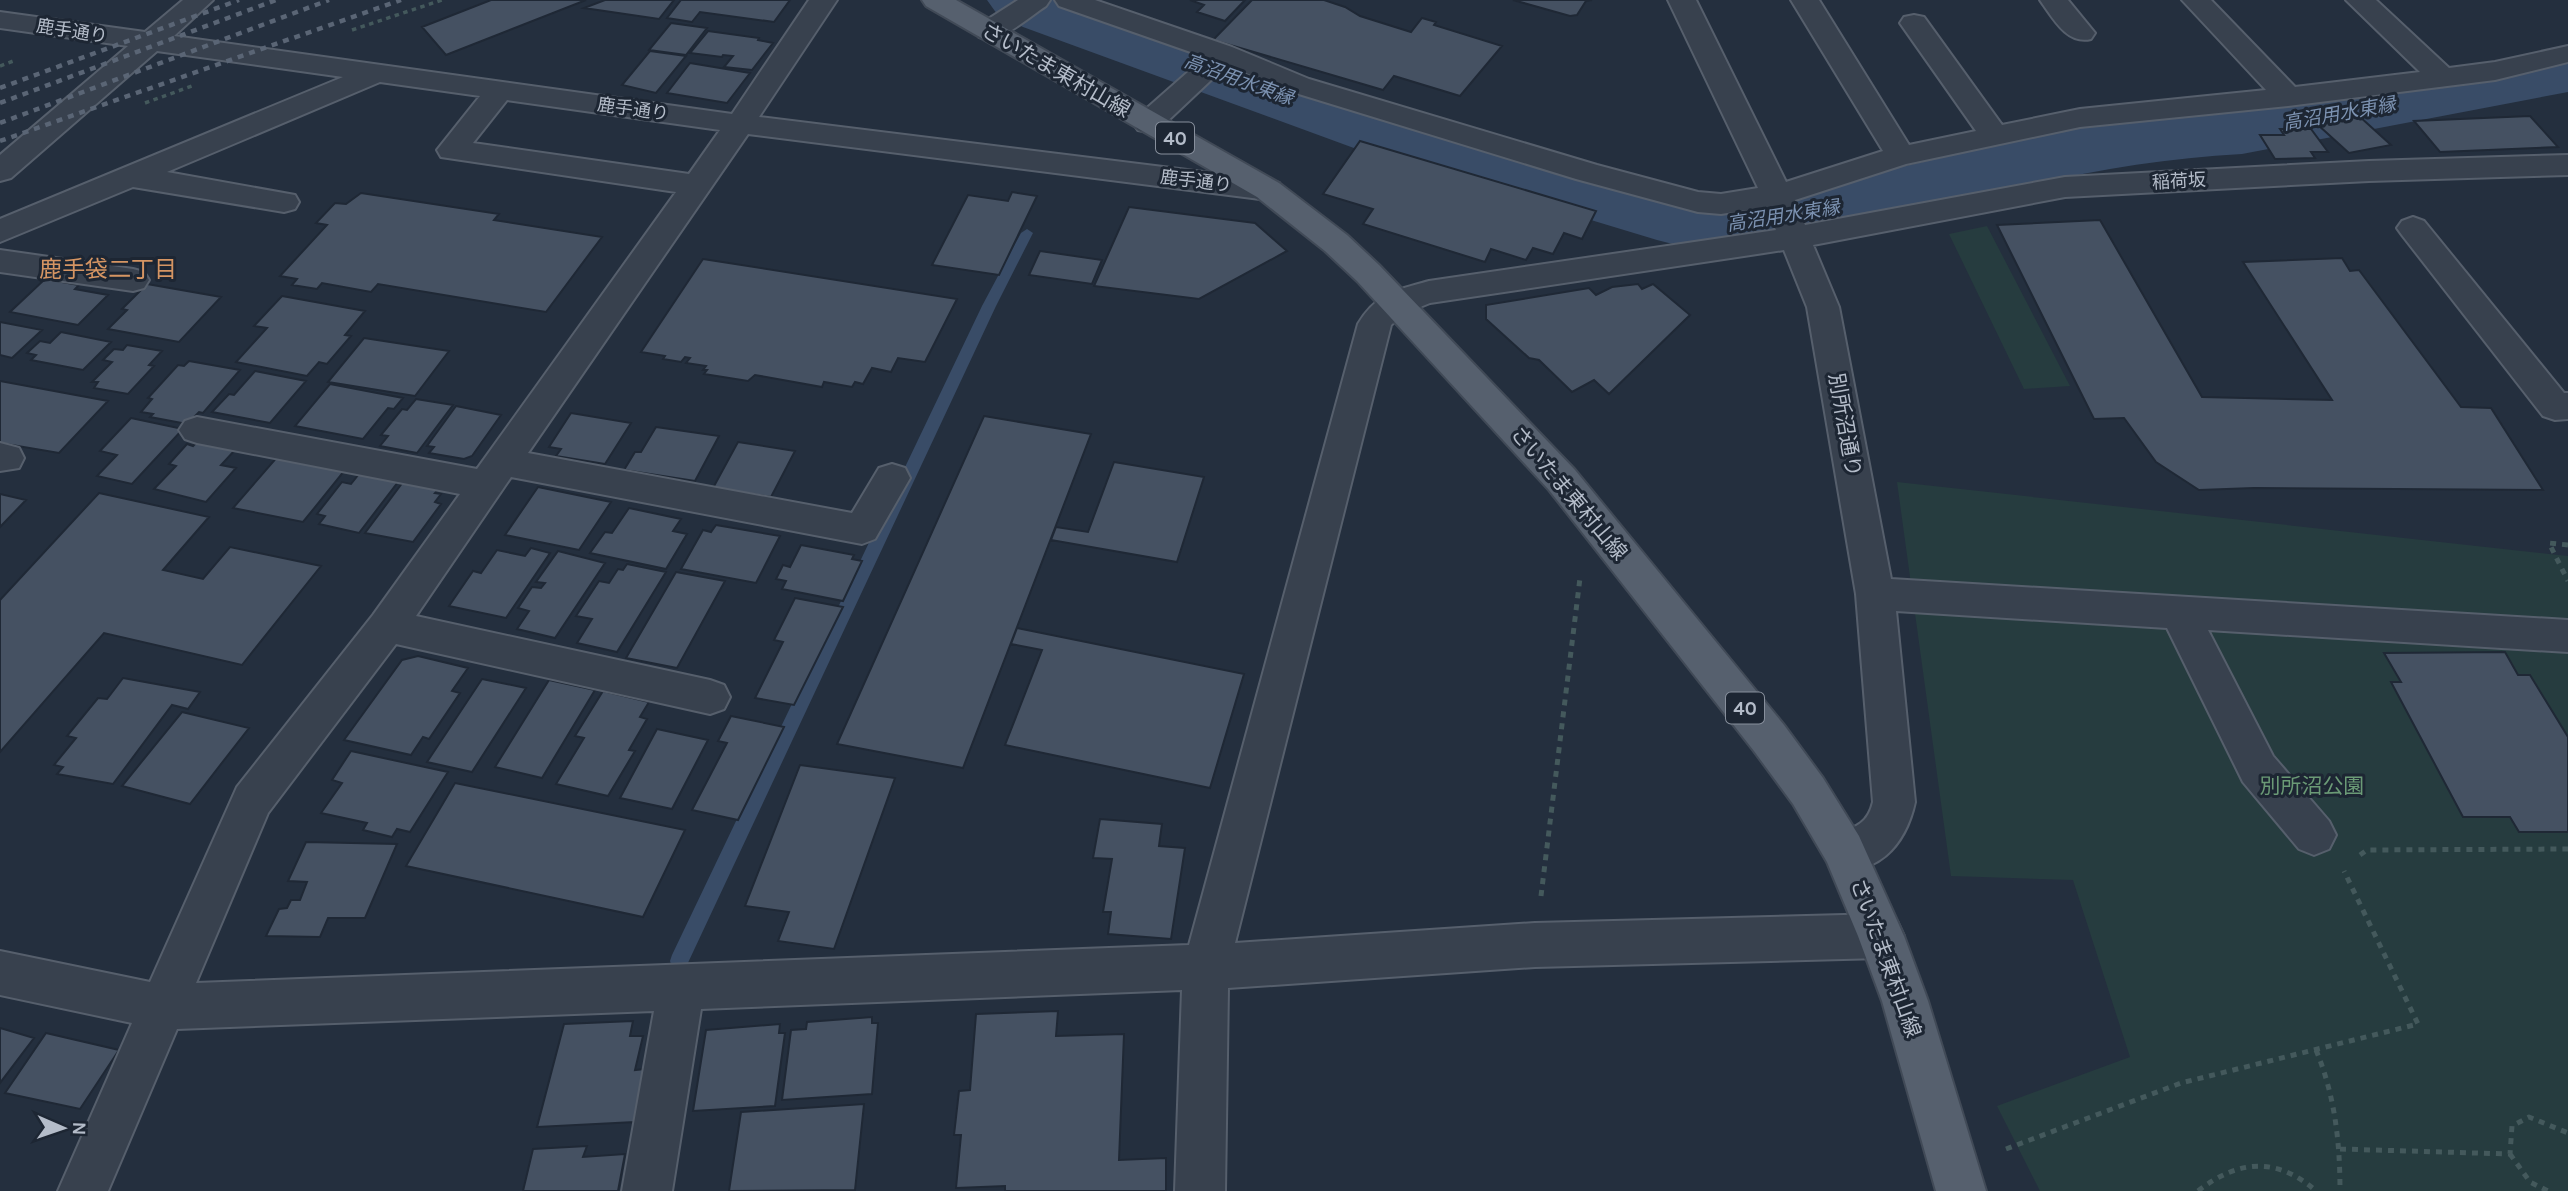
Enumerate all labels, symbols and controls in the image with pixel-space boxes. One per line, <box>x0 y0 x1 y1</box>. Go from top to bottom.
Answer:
street label: 鹿手通り <box>35 15 109 47</box>
street label: さいたま東村山線 <box>978 18 1134 122</box>
water label: 高沼用水東縁 <box>1181 50 1298 110</box>
street label: 鹿手通り <box>596 93 670 125</box>
water label: 高沼用水東縁 <box>2281 93 2399 135</box>
road number: 40 <box>1156 122 1194 154</box>
street label: 鹿手通り <box>1159 166 1233 196</box>
street label: 稲荷坂 <box>2151 169 2207 193</box>
water label: 高沼用水東縁 <box>1725 196 1843 236</box>
district label: 鹿手袋二丁目 <box>39 256 177 283</box>
street label: 別所沼通り <box>1824 371 1866 479</box>
street label: さいたま東村山線 <box>1506 421 1632 565</box>
road number: 40 <box>1726 692 1764 723</box>
park label: 別所沼公園 <box>2260 774 2365 798</box>
street label: さいたま東村山線 <box>1846 875 1926 1041</box>
north arrow <box>28 1093 98 1163</box>
text: N <box>68 1121 90 1136</box>

